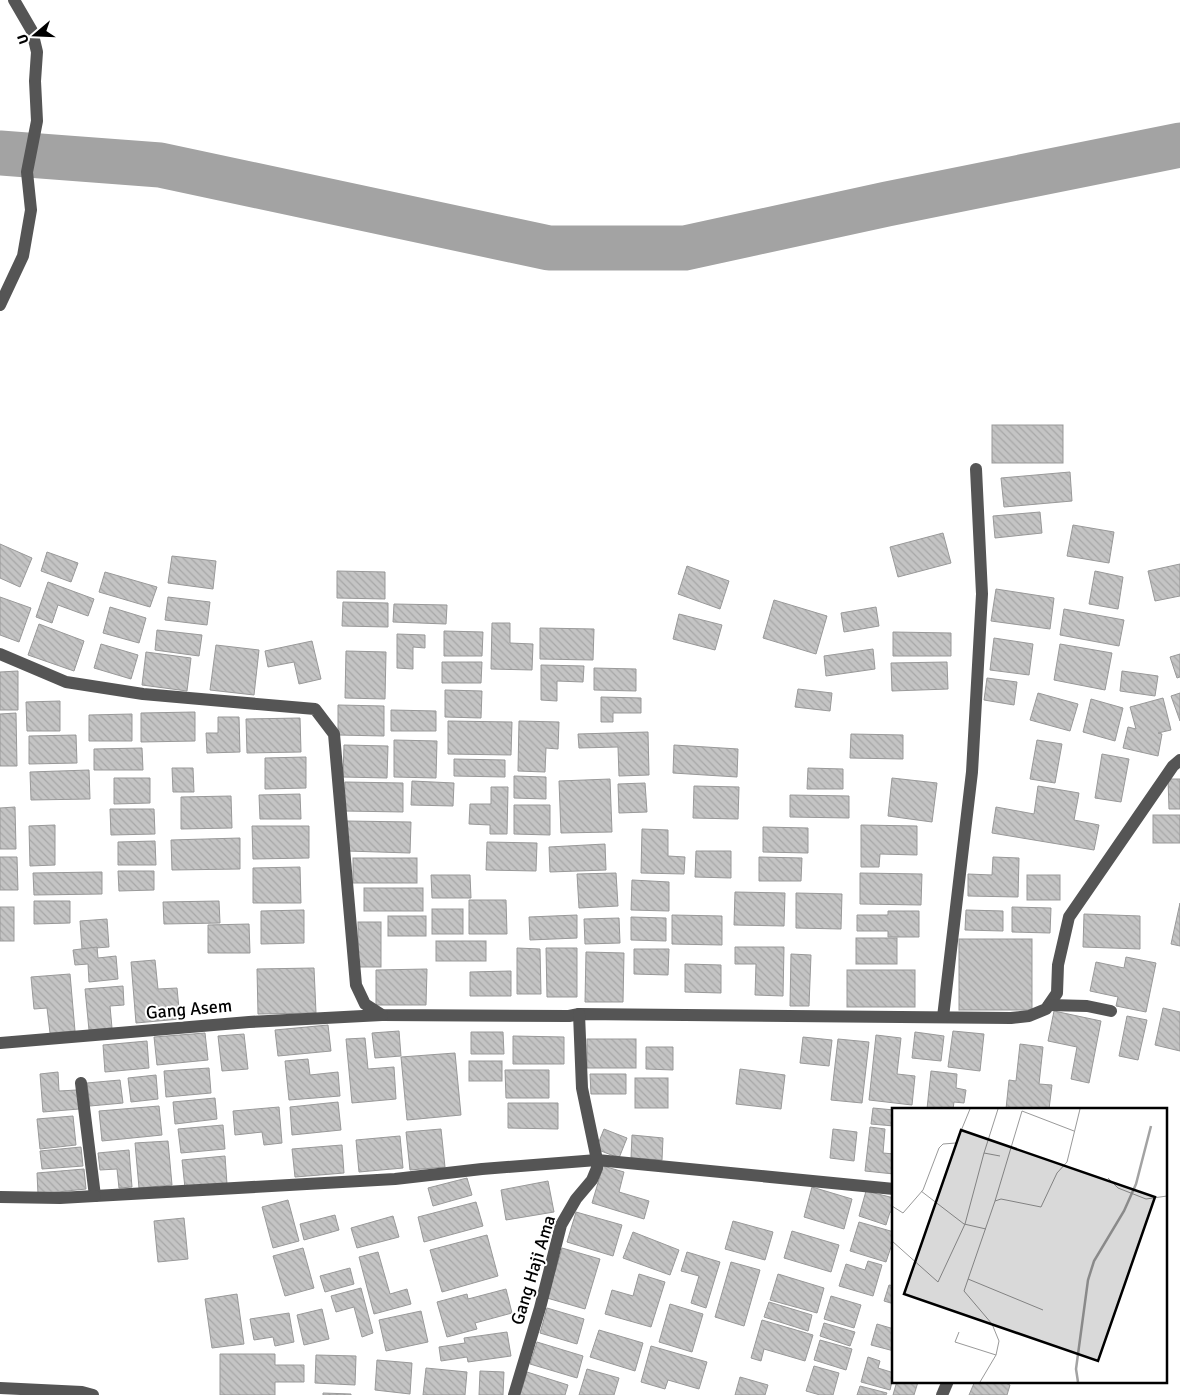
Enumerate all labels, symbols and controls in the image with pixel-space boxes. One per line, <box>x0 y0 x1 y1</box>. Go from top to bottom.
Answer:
north arrow <box>10 10 60 60</box>
text: U <box>14 32 33 46</box>
street label: Gang Asem <box>145 994 233 1024</box>
inset map <box>892 1108 1168 1382</box>
street label: Gang Haji Ama <box>506 1212 560 1328</box>

